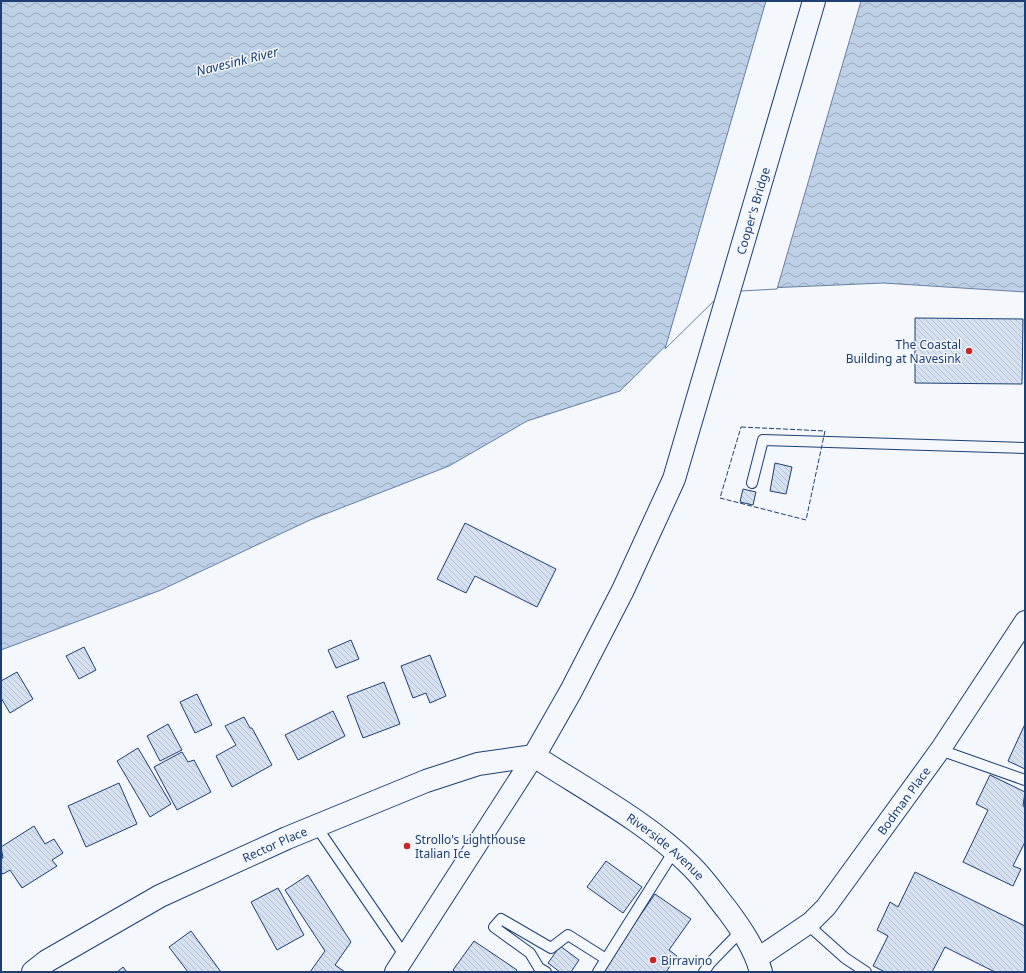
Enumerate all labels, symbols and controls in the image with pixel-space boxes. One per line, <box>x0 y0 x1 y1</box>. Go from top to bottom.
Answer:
water label: Navesink River <box>194 42 281 80</box>
street label: Cooper's Bridge <box>732 165 773 257</box>
place label: The Coastal Building at Navesink <box>846 336 962 367</box>
marker: The Coastal Building at Navesink <box>964 346 974 356</box>
street label: Bodman Place <box>873 763 934 838</box>
street label: Riverside Avenue <box>623 809 709 884</box>
street label: Rector Place <box>239 822 310 866</box>
place label: Strollo's Lighthouse Italian Ice <box>415 831 526 862</box>
marker: Strollo's Lighthouse Italian Ice <box>402 841 412 851</box>
place label: Birravino <box>661 952 712 969</box>
marker: Birravino <box>648 955 658 965</box>

